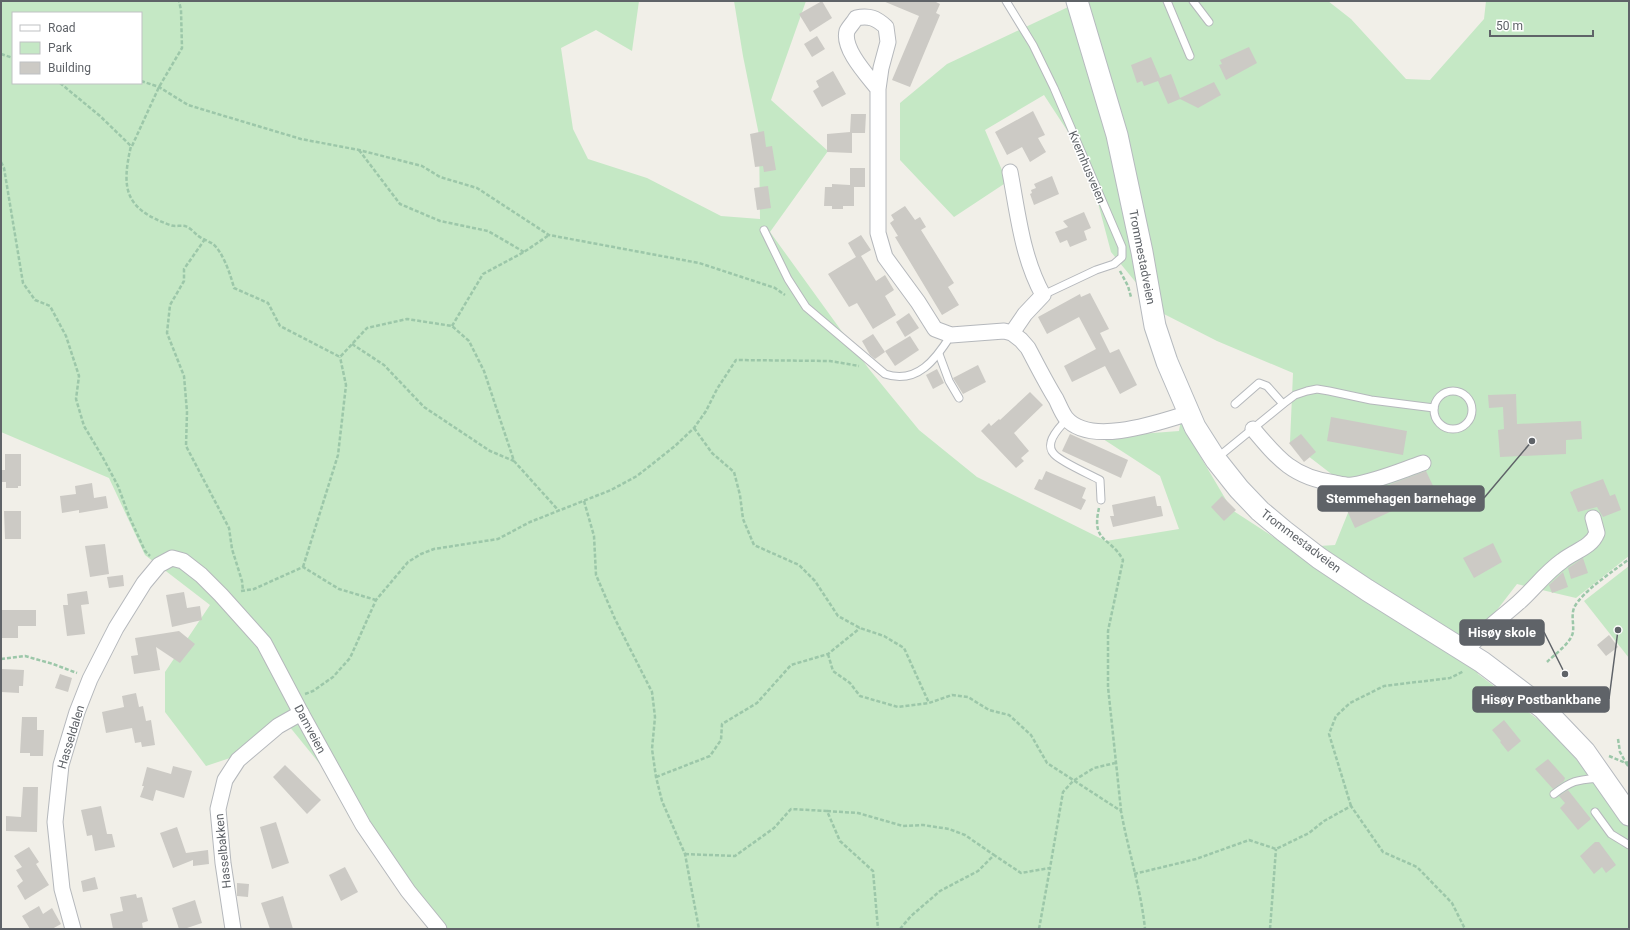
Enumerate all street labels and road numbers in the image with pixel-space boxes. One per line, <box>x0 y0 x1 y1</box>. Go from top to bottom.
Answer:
street label: Kvernhusveien <box>1065 129 1109 205</box>
street label: Trommestadveien <box>1126 208 1158 306</box>
street label: Trommestadveien <box>1258 506 1344 576</box>
street label: Damveien <box>291 702 329 756</box>
street label: Hasseldalen <box>55 703 87 771</box>
street label: Hasselbakken <box>212 813 234 889</box>

